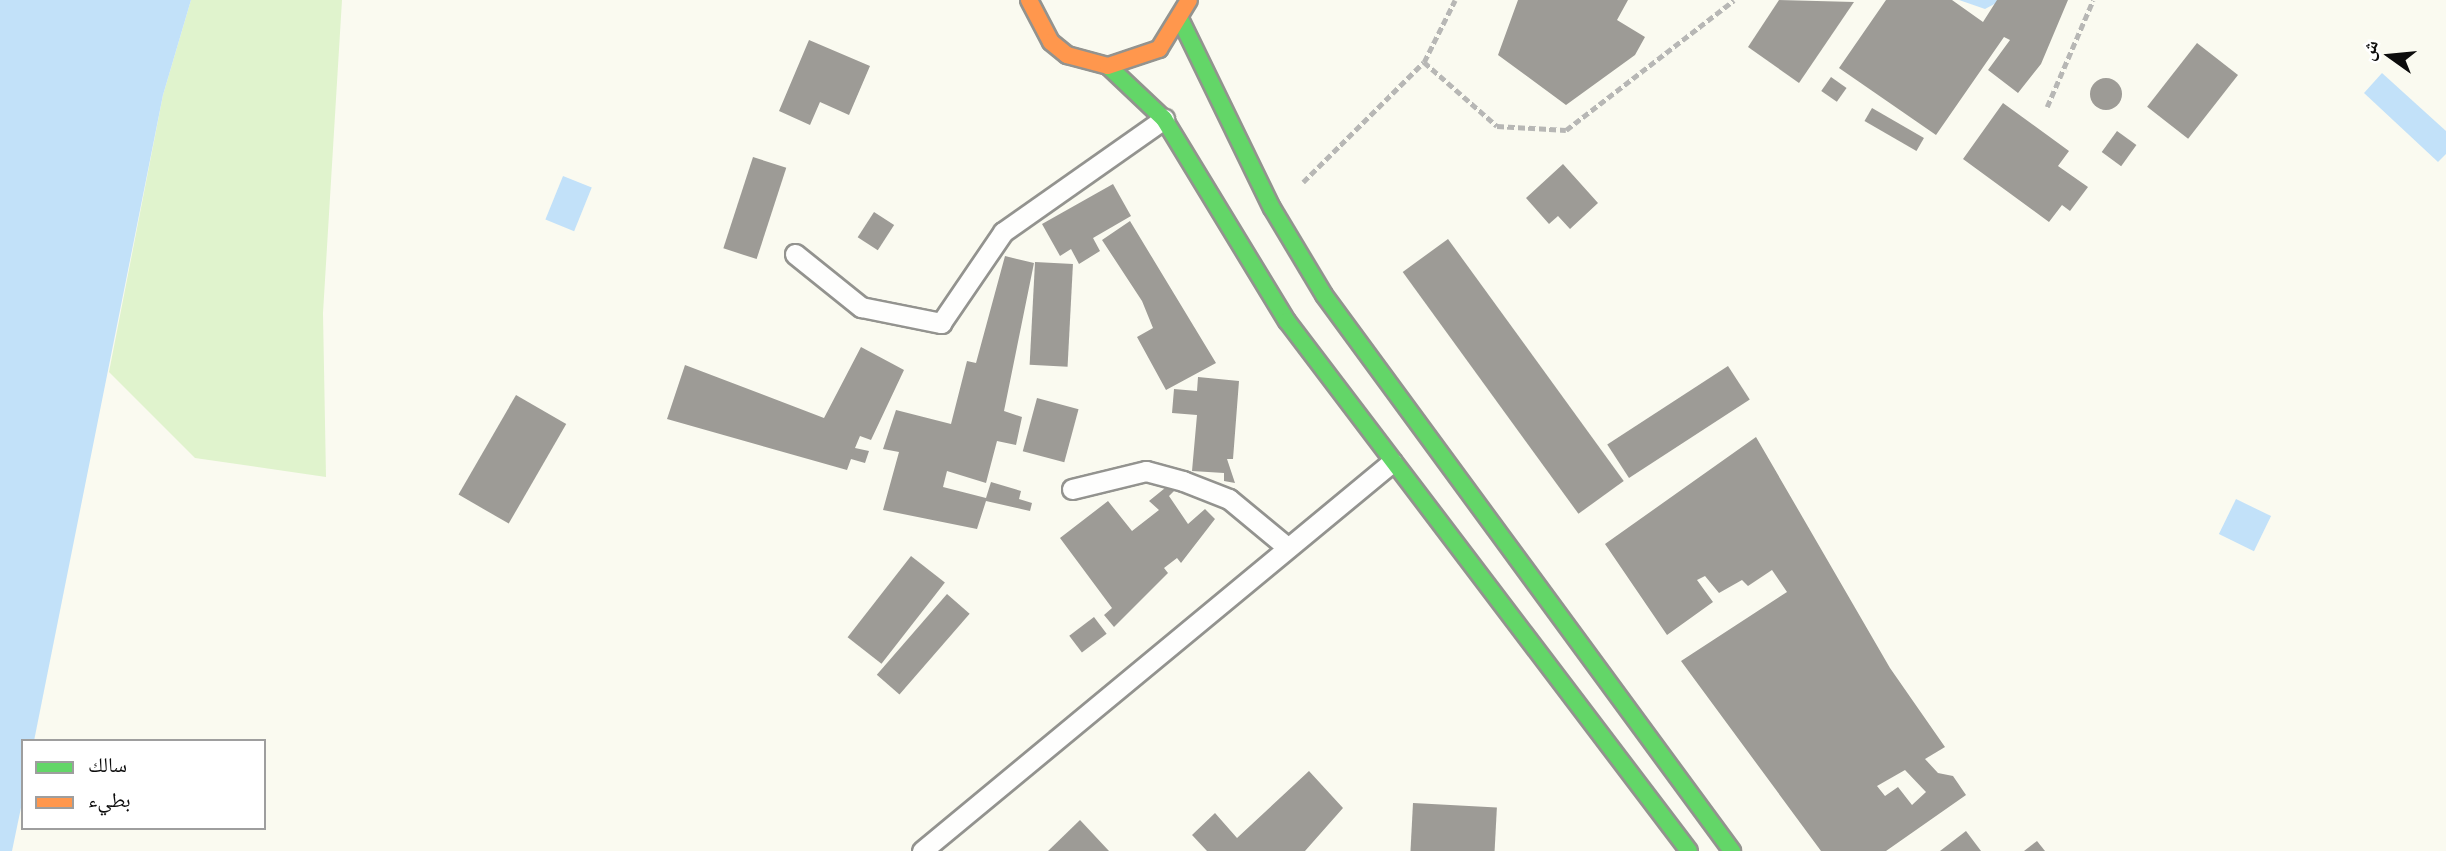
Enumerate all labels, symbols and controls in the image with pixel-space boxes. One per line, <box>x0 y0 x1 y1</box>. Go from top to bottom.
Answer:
north arrow <box>2355 21 2425 91</box>
text: ش <box>2356 38 2383 63</box>
legend <box>21 739 266 830</box>
text: سالك <box>88 752 127 778</box>
text: بطيء <box>88 787 131 813</box>

